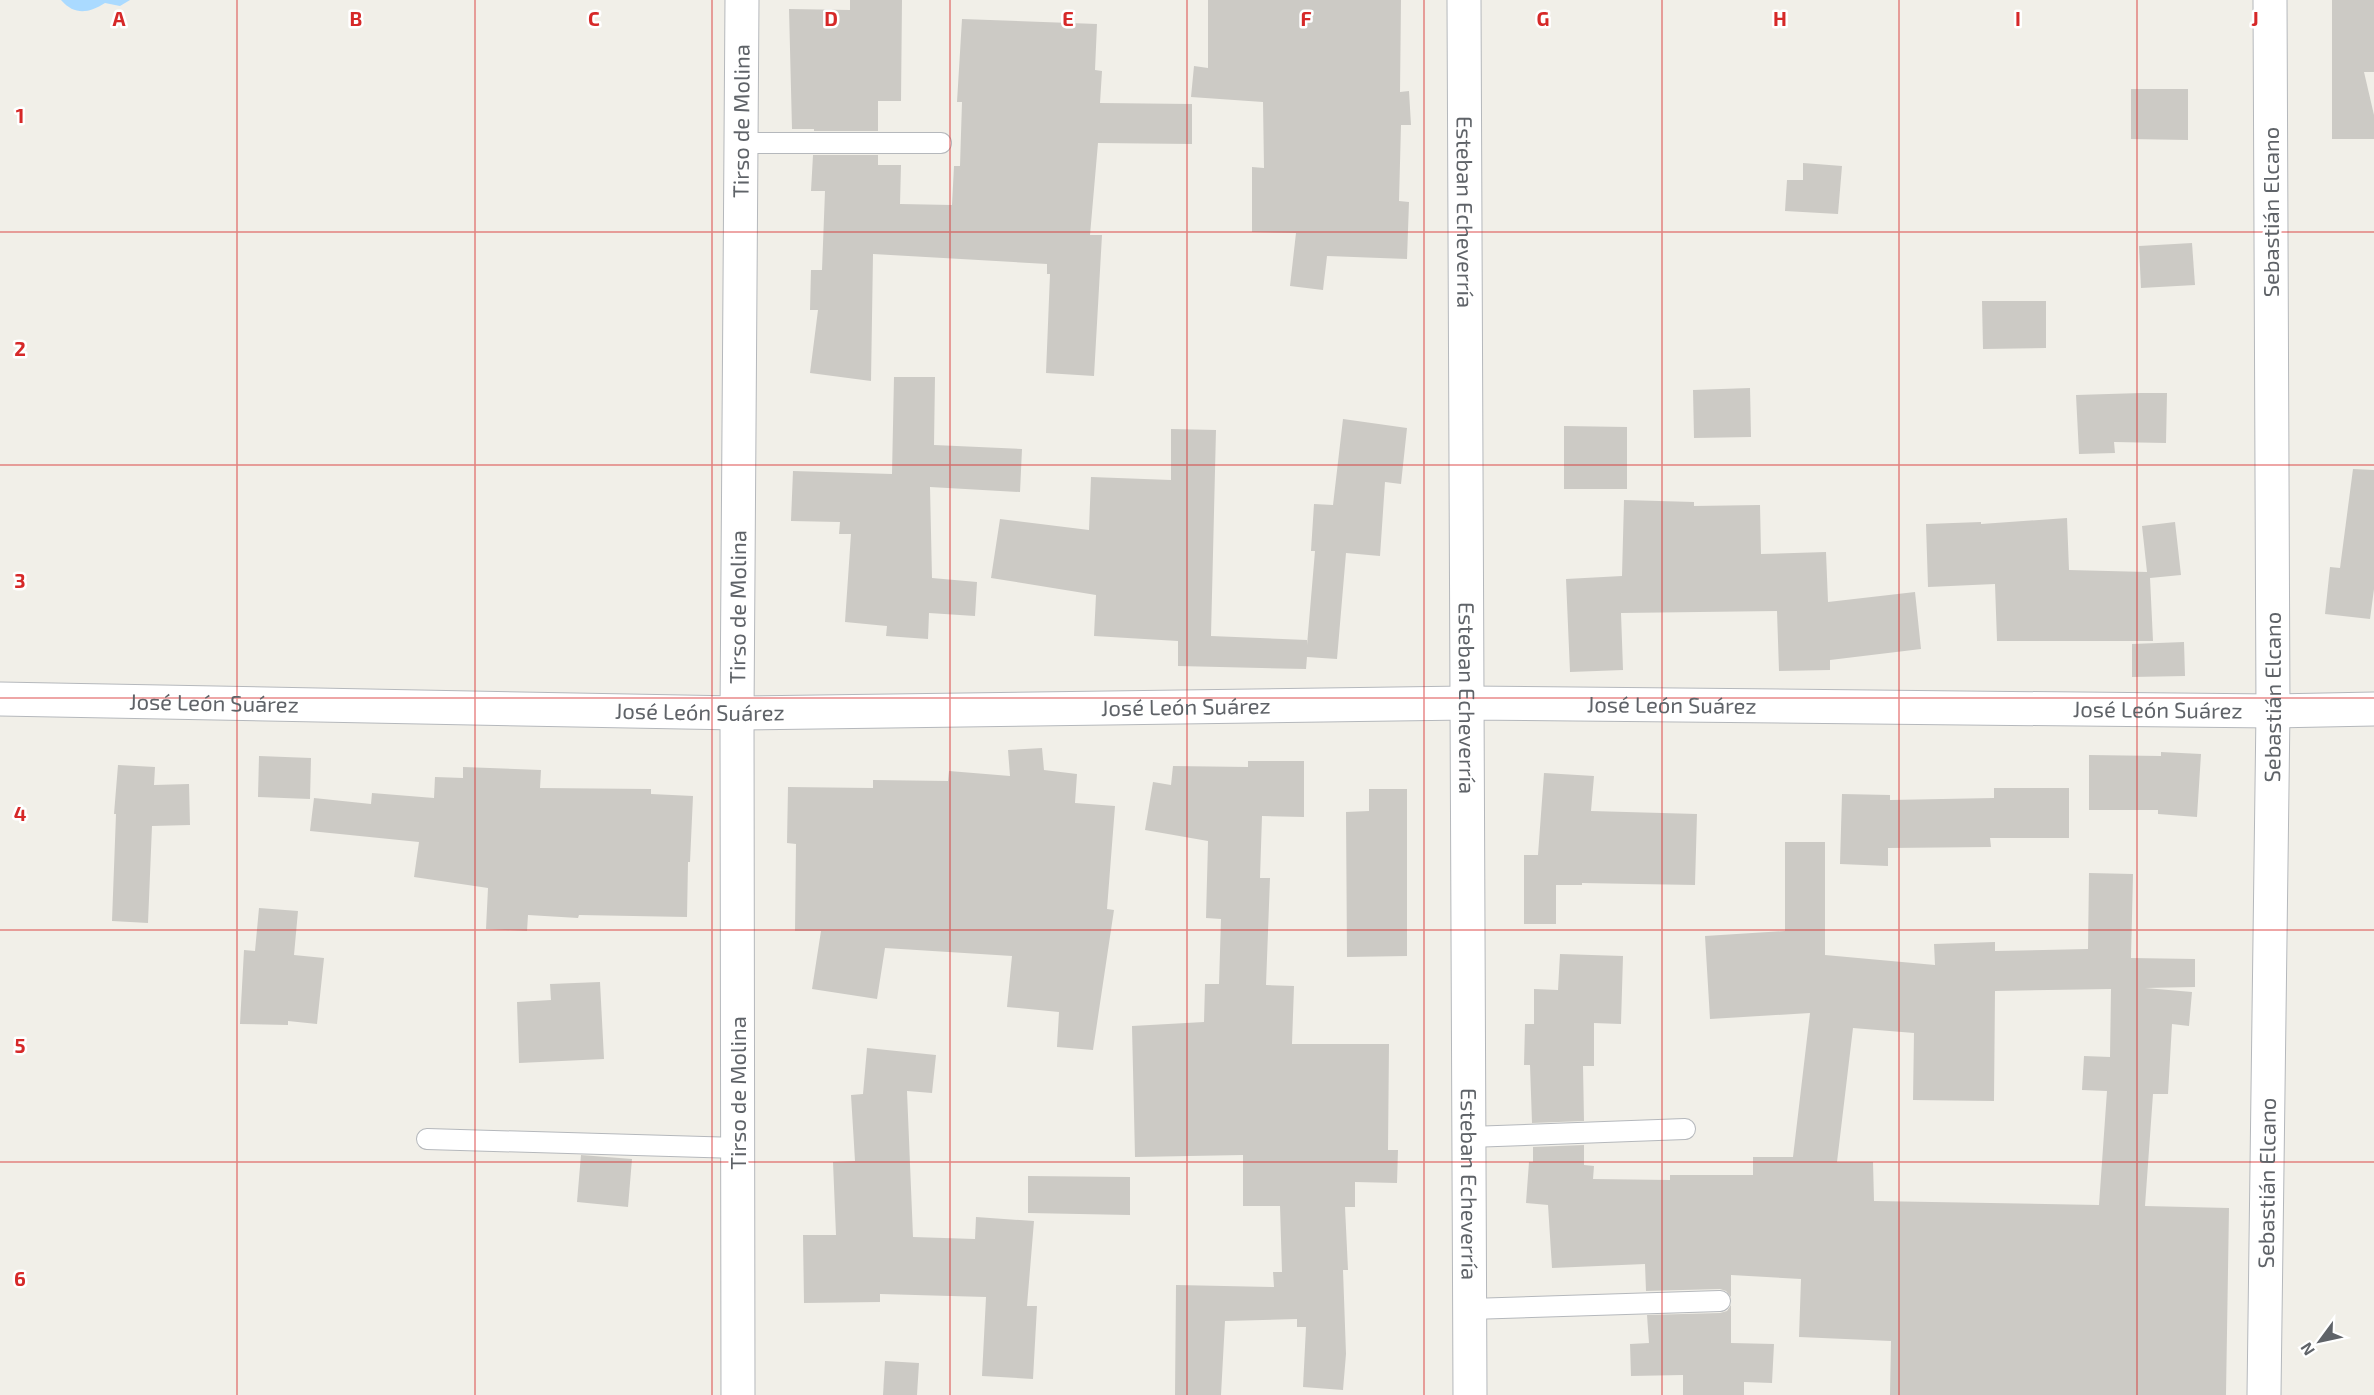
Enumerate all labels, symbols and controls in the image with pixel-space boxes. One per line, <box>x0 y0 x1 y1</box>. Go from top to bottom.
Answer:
text: A <box>112 6 126 30</box>
text: B <box>350 6 362 30</box>
text: C <box>588 6 600 30</box>
text: D <box>824 6 838 30</box>
text: E <box>1062 6 1074 30</box>
text: F <box>1300 6 1312 30</box>
text: G <box>1537 6 1549 30</box>
text: H <box>1773 6 1787 30</box>
text: I <box>2015 6 2021 30</box>
text: J <box>2251 6 2259 30</box>
street label: Tirso de Molina <box>727 44 754 198</box>
text: 1 <box>16 103 24 127</box>
street label: Esteban Echeverría <box>1452 116 1479 308</box>
street label: Sebastián Elcano <box>2257 127 2283 297</box>
text: 2 <box>14 336 26 360</box>
street label: Tirso de Molina <box>723 530 750 684</box>
text: 3 <box>14 568 26 592</box>
street label: Esteban Echeverría <box>1455 602 1481 794</box>
street label: Sebastián Elcano <box>2258 612 2285 783</box>
street label: José León Suárez <box>129 687 299 717</box>
street label: José León Suárez <box>1587 690 1757 718</box>
street label: José León Suárez <box>1101 692 1271 720</box>
street label: José León Suárez <box>2073 695 2243 723</box>
street label: José León Suárez <box>615 697 785 725</box>
text: 4 <box>14 801 27 825</box>
street label: Tirso de Molina <box>724 1016 750 1170</box>
text: 5 <box>14 1033 26 1057</box>
street label: Esteban Echeverría <box>1457 1088 1484 1280</box>
street label: Sebastián Elcano <box>2252 1098 2280 1268</box>
text: 6 <box>14 1266 26 1290</box>
north arrow <box>2290 1311 2350 1371</box>
text: N <box>2296 1339 2318 1359</box>

